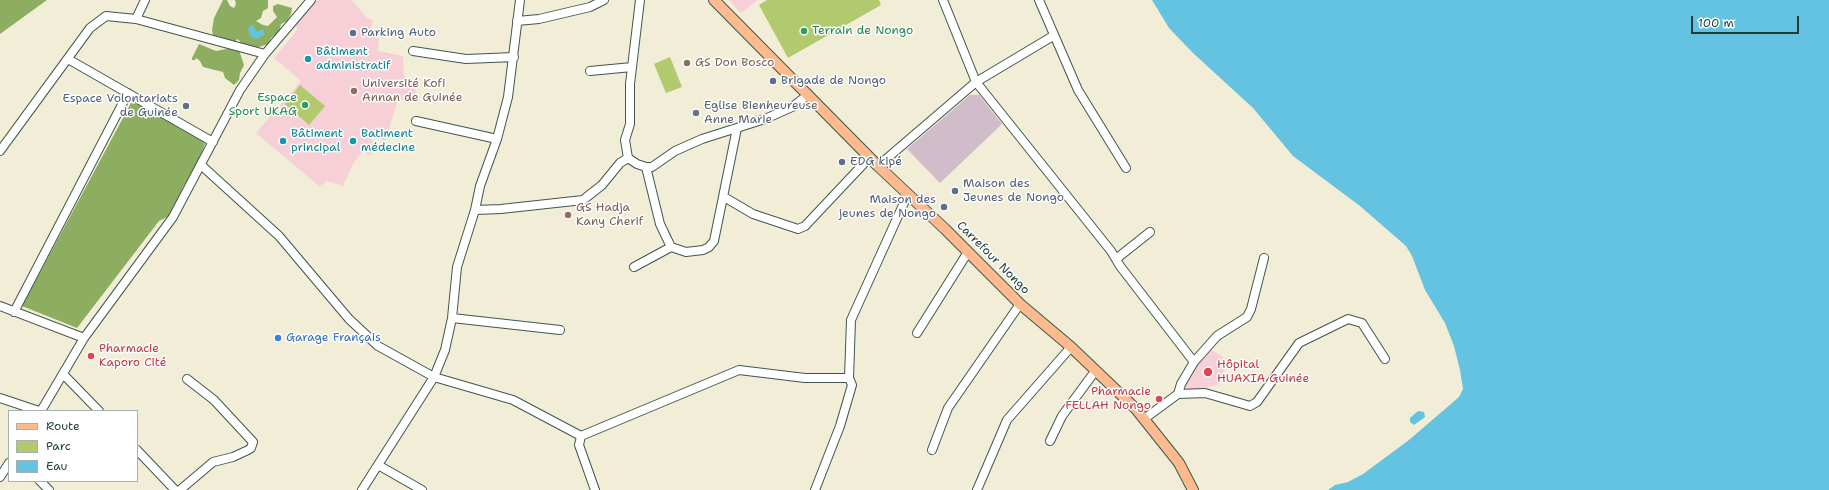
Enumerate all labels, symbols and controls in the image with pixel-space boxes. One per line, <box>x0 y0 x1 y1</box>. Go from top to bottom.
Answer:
scale bar <box>1693 8 1801 34</box>
text: 100 m <box>1698 15 1734 31</box>
place label: Terrain de Nongo <box>812 24 913 38</box>
place label: Parking Auto <box>361 26 436 40</box>
marker: Terrain de Nongo <box>799 26 809 36</box>
marker: Parking Auto <box>348 28 358 38</box>
place label: Bâtiment administratif <box>316 45 390 73</box>
marker: Bâtiment administratif <box>303 54 313 64</box>
place label: GS Don Bosco <box>695 56 774 70</box>
marker: GS Don Bosco <box>682 58 692 68</box>
place label: Brigade de Nongo <box>781 74 886 88</box>
marker: Brigade de Nongo <box>768 76 778 86</box>
place label: Université Kofi Annan de Guinée <box>362 77 463 105</box>
marker: Université Kofi Annan de Guinée <box>349 86 359 96</box>
place label: Espace Sport UKAG <box>229 91 297 119</box>
place label: Espace Volontariats de Guinée <box>63 92 178 120</box>
place label: Eglise Bienheureuse Anne Marie <box>704 99 818 127</box>
marker: Espace Sport UKAG <box>300 100 310 110</box>
marker: Espace Volontariats de Guinée <box>181 101 191 111</box>
marker: Eglise Bienheureuse Anne Marie <box>691 108 701 118</box>
place label: Bâtiment principal <box>291 127 343 155</box>
place label: Batiment médecine <box>361 127 415 155</box>
marker: Bâtiment principal <box>278 136 288 146</box>
marker: Batiment médecine <box>348 136 358 146</box>
place label: EDG kipé <box>850 155 902 169</box>
marker: EDG kipé <box>837 157 847 167</box>
place label: Maison des Jeunes de Nongo <box>963 177 1064 205</box>
marker: Maison des Jeunes de Nongo <box>950 186 960 196</box>
place label: Maison des jeunes de Nongo <box>839 193 936 221</box>
place label: GS Hadja Kany Cherif <box>576 201 643 229</box>
marker: Maison des jeunes de Nongo <box>939 202 949 212</box>
marker: GS Hadja Kany Cherif <box>563 210 573 220</box>
street label: Carrefour Nongo <box>953 218 1033 298</box>
place label: Garage Français <box>286 331 381 345</box>
marker: Garage Français <box>273 333 283 343</box>
place label: Pharmacie Kaporo Cité <box>99 342 166 370</box>
marker: Pharmacie Kaporo Cité <box>86 351 96 361</box>
place label: Hôpital HUAXIA Guinée <box>1217 358 1309 386</box>
marker: Hôpital HUAXIA Guinée <box>1202 366 1214 378</box>
place label: Pharmacie FELLAH Nongo <box>1065 385 1151 413</box>
marker: Pharmacie FELLAH Nongo <box>1154 394 1164 404</box>
legend <box>8 410 138 482</box>
text: Route <box>46 418 80 434</box>
text: Parc <box>46 438 71 454</box>
text: Eau <box>46 458 67 474</box>

